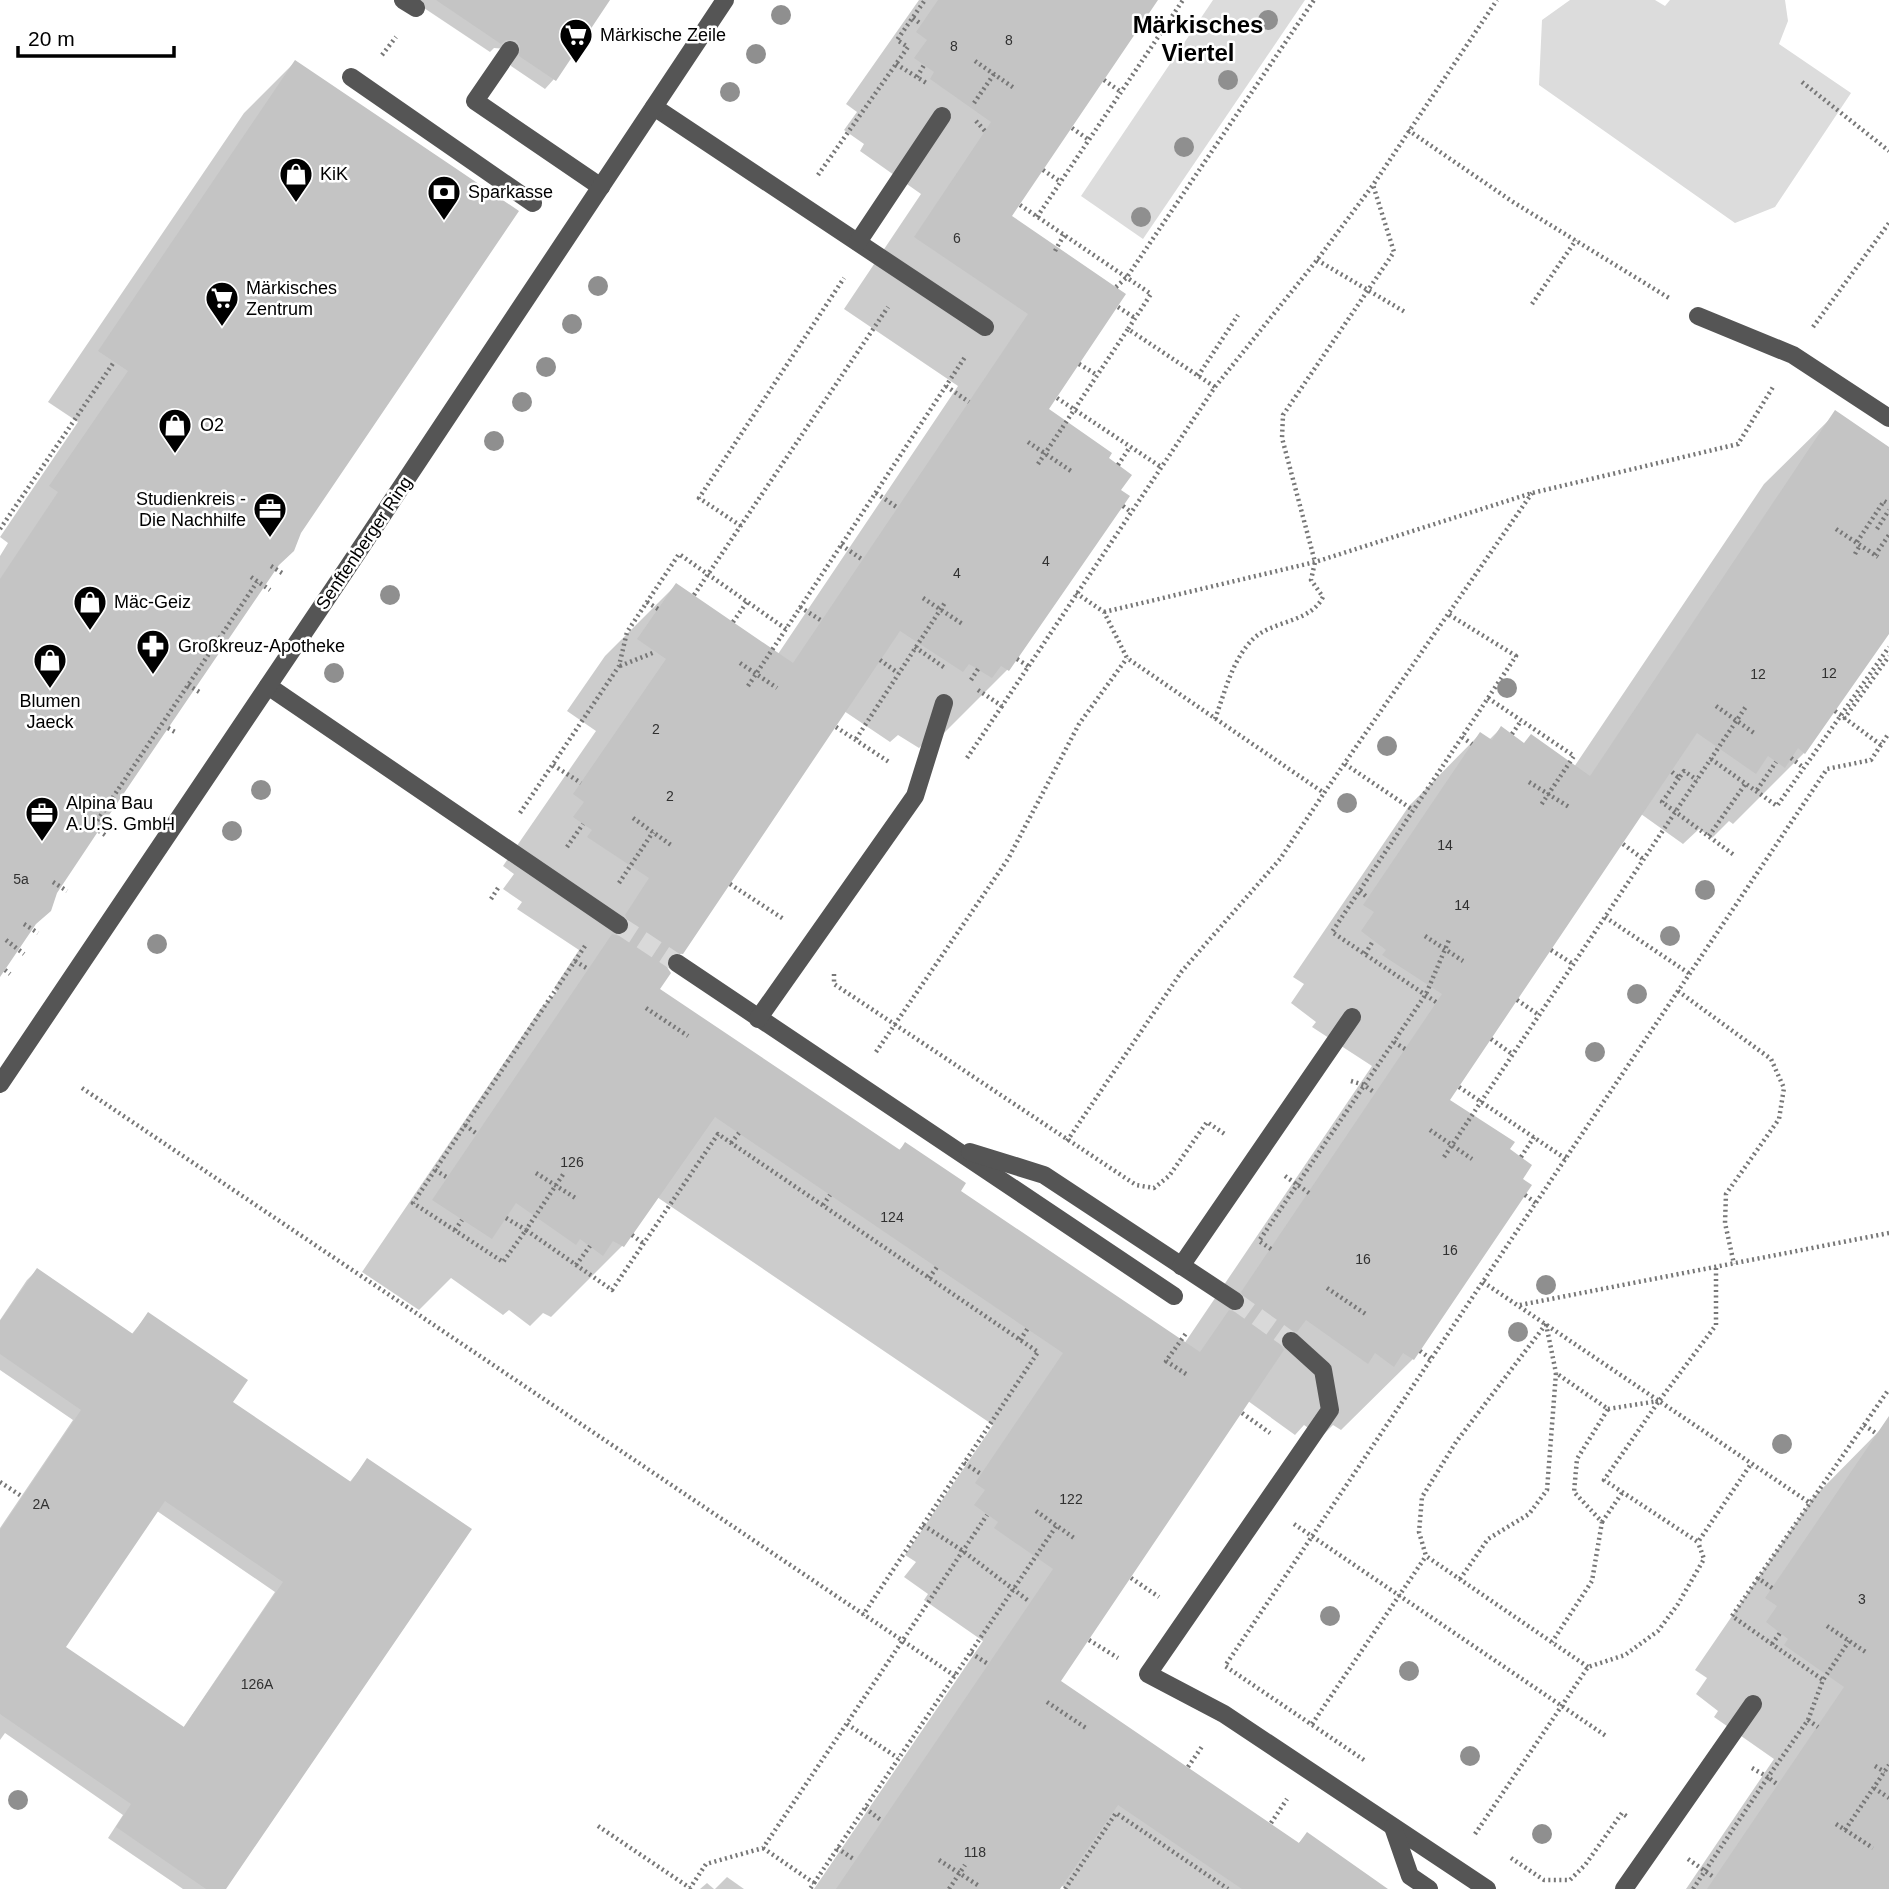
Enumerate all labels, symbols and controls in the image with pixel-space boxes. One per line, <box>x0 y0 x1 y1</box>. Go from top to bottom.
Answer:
district label: Märkisches Viertel <box>1133 11 1263 66</box>
scale bar <box>18 14 173 58</box>
supermarket icon: Märkische Zeile <box>557 16 595 65</box>
place label: Märkische Zeile <box>600 25 726 45</box>
text: 20 m <box>28 27 75 50</box>
house number: 8 <box>1005 32 1013 48</box>
house number: 8 <box>950 38 958 54</box>
shop icon: KiK <box>277 155 315 204</box>
place label: KiK <box>320 164 348 184</box>
bank icon: Sparkasse <box>425 173 463 222</box>
place label: Sparkasse <box>468 182 553 202</box>
house number: 6 <box>953 230 961 246</box>
place label: Märkisches Zentrum <box>246 278 337 319</box>
supermarket icon: Märkisches Zentrum <box>203 279 241 328</box>
shop icon: O2 <box>156 406 194 455</box>
place label: O2 <box>200 415 224 435</box>
street label: Senftenberger Ring <box>312 473 416 613</box>
place label: Studienkreis - Die Nachhilfe <box>136 489 246 530</box>
office icon: Studienkreis - Die Nachhilfe <box>251 490 289 539</box>
house number: 4 <box>1042 553 1050 569</box>
house number: 4 <box>953 565 961 581</box>
shop icon: Mäc-Geiz <box>71 583 109 632</box>
place label: Mäc-Geiz <box>114 592 191 612</box>
pharmacy icon: Großkreuz-Apotheke <box>134 627 172 676</box>
place label: Großkreuz-Apotheke <box>178 636 345 656</box>
shop icon: Blumen Jaeck <box>31 641 69 690</box>
house number: 12 <box>1821 665 1837 681</box>
house number: 12 <box>1750 666 1766 682</box>
place label: Blumen Jaeck <box>19 691 81 732</box>
house number: 2 <box>652 721 660 737</box>
house number: 2 <box>666 788 674 804</box>
place label: Alpina Bau A.U.S. GmbH <box>66 793 175 834</box>
office icon: Alpina Bau A.U.S. GmbH <box>23 794 61 843</box>
house number: 14 <box>1437 837 1453 853</box>
house number: 5a <box>13 871 29 887</box>
house number: 14 <box>1454 897 1470 913</box>
house number: 126 <box>560 1154 584 1170</box>
house number: 124 <box>880 1209 904 1225</box>
house number: 16 <box>1442 1242 1458 1258</box>
house number: 16 <box>1355 1251 1371 1267</box>
house number: 122 <box>1059 1491 1083 1507</box>
house number: 2A <box>32 1496 50 1512</box>
house number: 3 <box>1858 1591 1866 1607</box>
house number: 126A <box>241 1676 274 1692</box>
house number: 118 <box>964 1844 986 1860</box>

